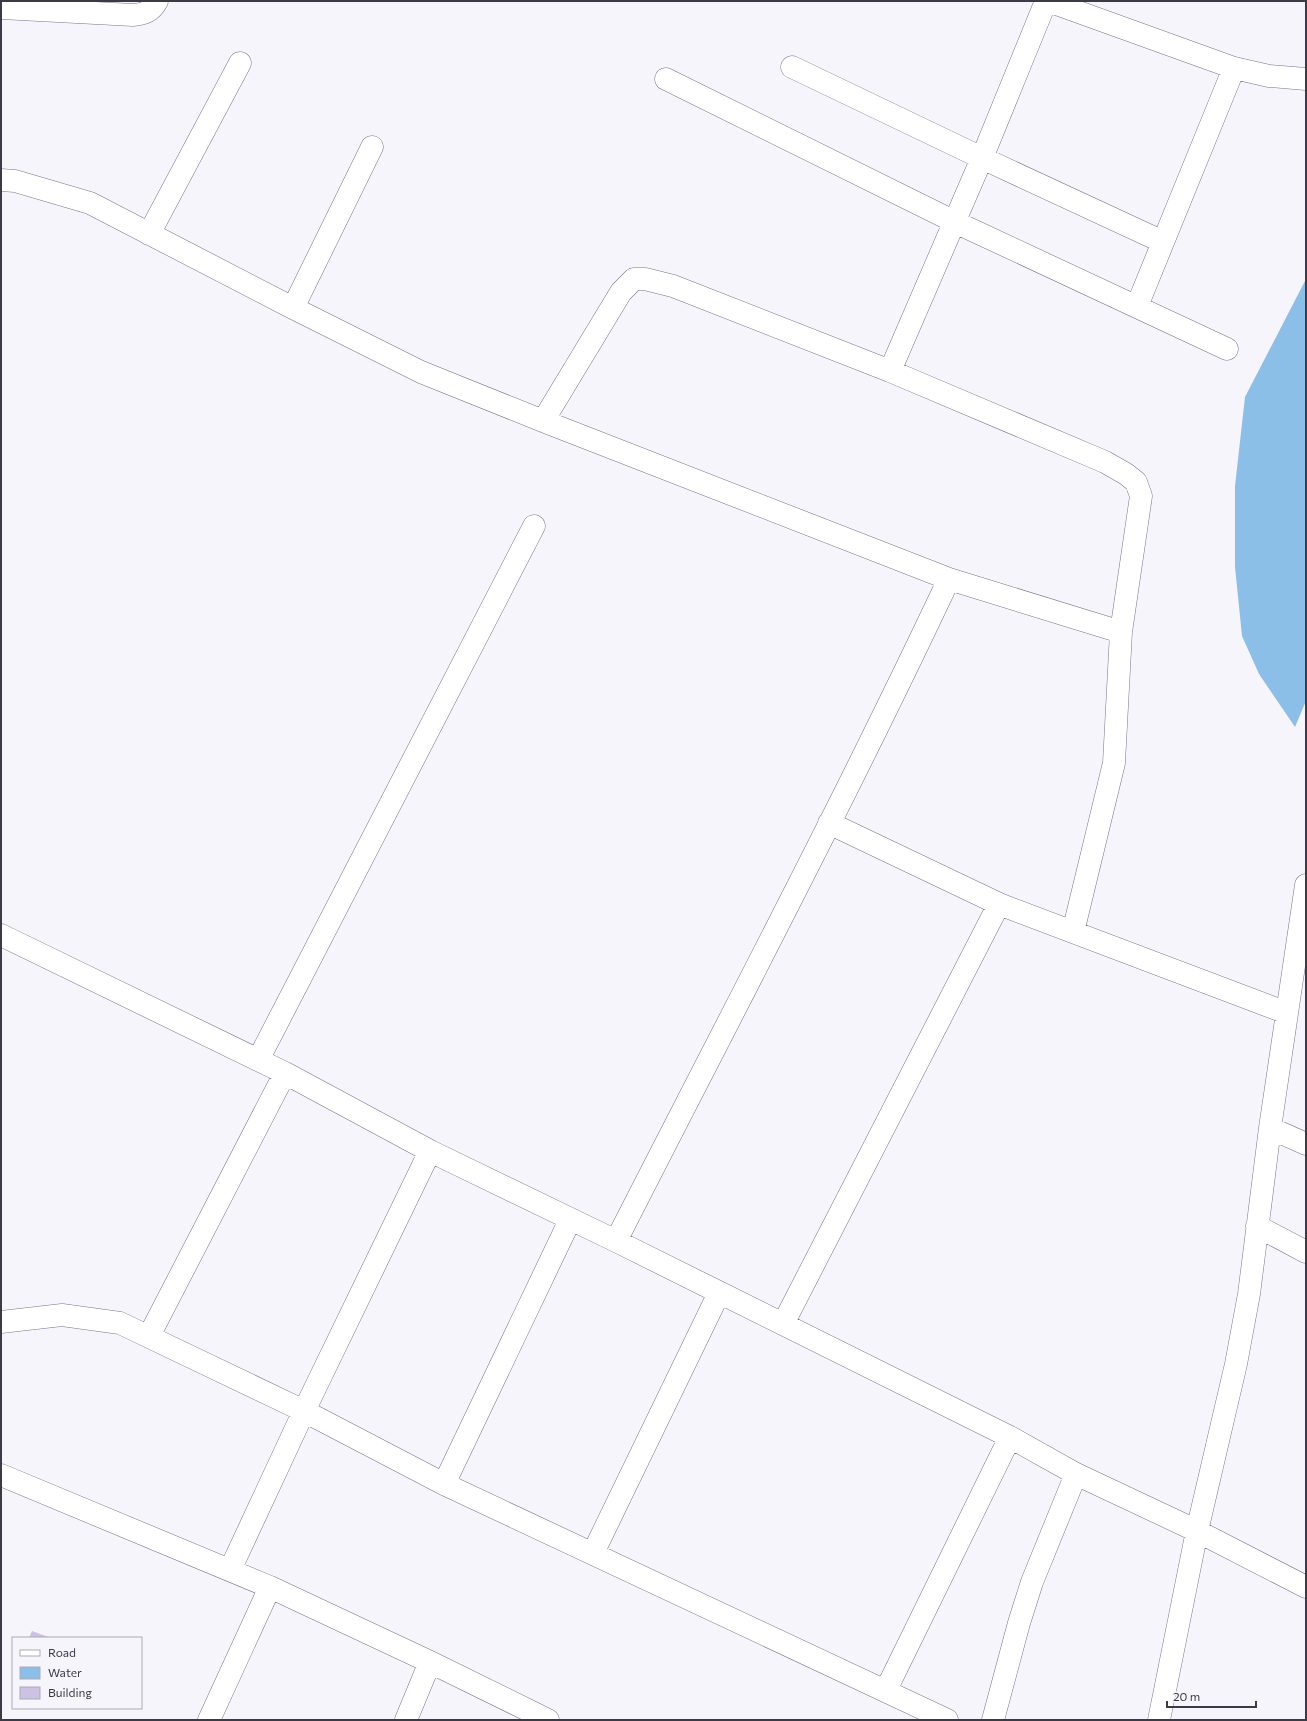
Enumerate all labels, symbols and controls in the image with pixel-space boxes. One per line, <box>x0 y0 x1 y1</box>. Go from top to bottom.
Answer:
legend <box>12 1637 142 1709</box>
text: Road <box>48 1645 76 1659</box>
text: Water <box>48 1665 82 1679</box>
scale bar <box>1167 1683 1256 1709</box>
text: Building <box>48 1685 92 1699</box>
text: 20 m <box>1173 1689 1200 1703</box>

